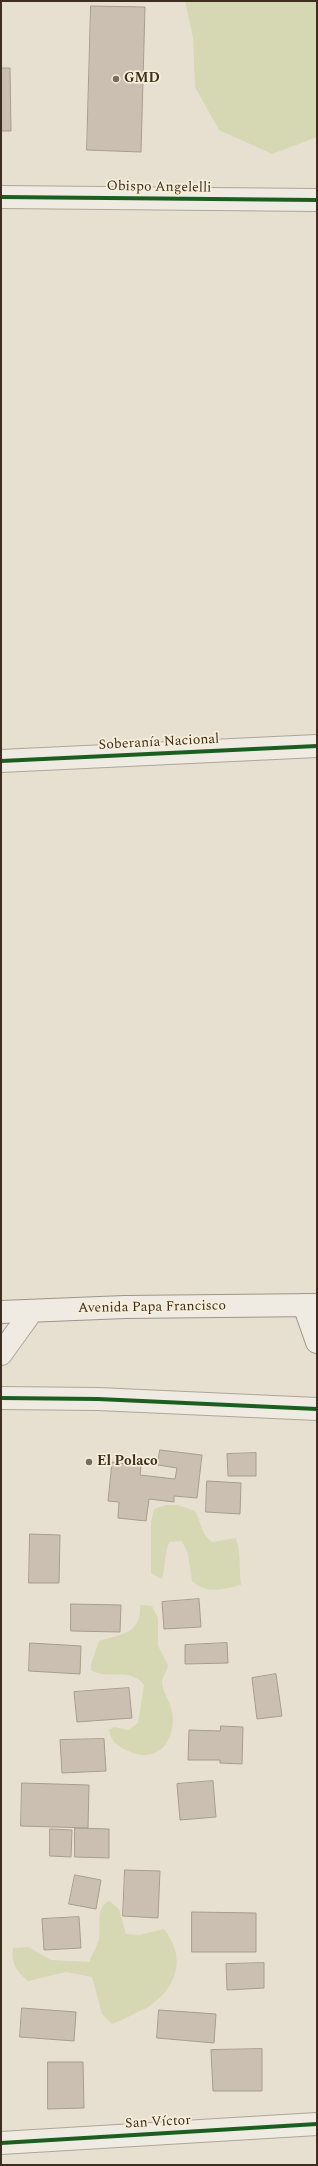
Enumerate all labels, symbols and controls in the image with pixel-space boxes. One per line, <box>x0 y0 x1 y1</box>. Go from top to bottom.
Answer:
place label: GMD <box>124 71 160 87</box>
marker: GMD <box>111 74 121 84</box>
street label: Obispo Angelelli <box>106 179 212 197</box>
street label: Soberanía Nacional <box>98 731 220 755</box>
street label: Avenida Papa Francisco <box>78 1298 226 1318</box>
place label: El Polaco <box>97 1454 158 1470</box>
marker: El Polaco <box>84 1457 94 1467</box>
street label: San Víctor <box>125 2113 191 2133</box>

